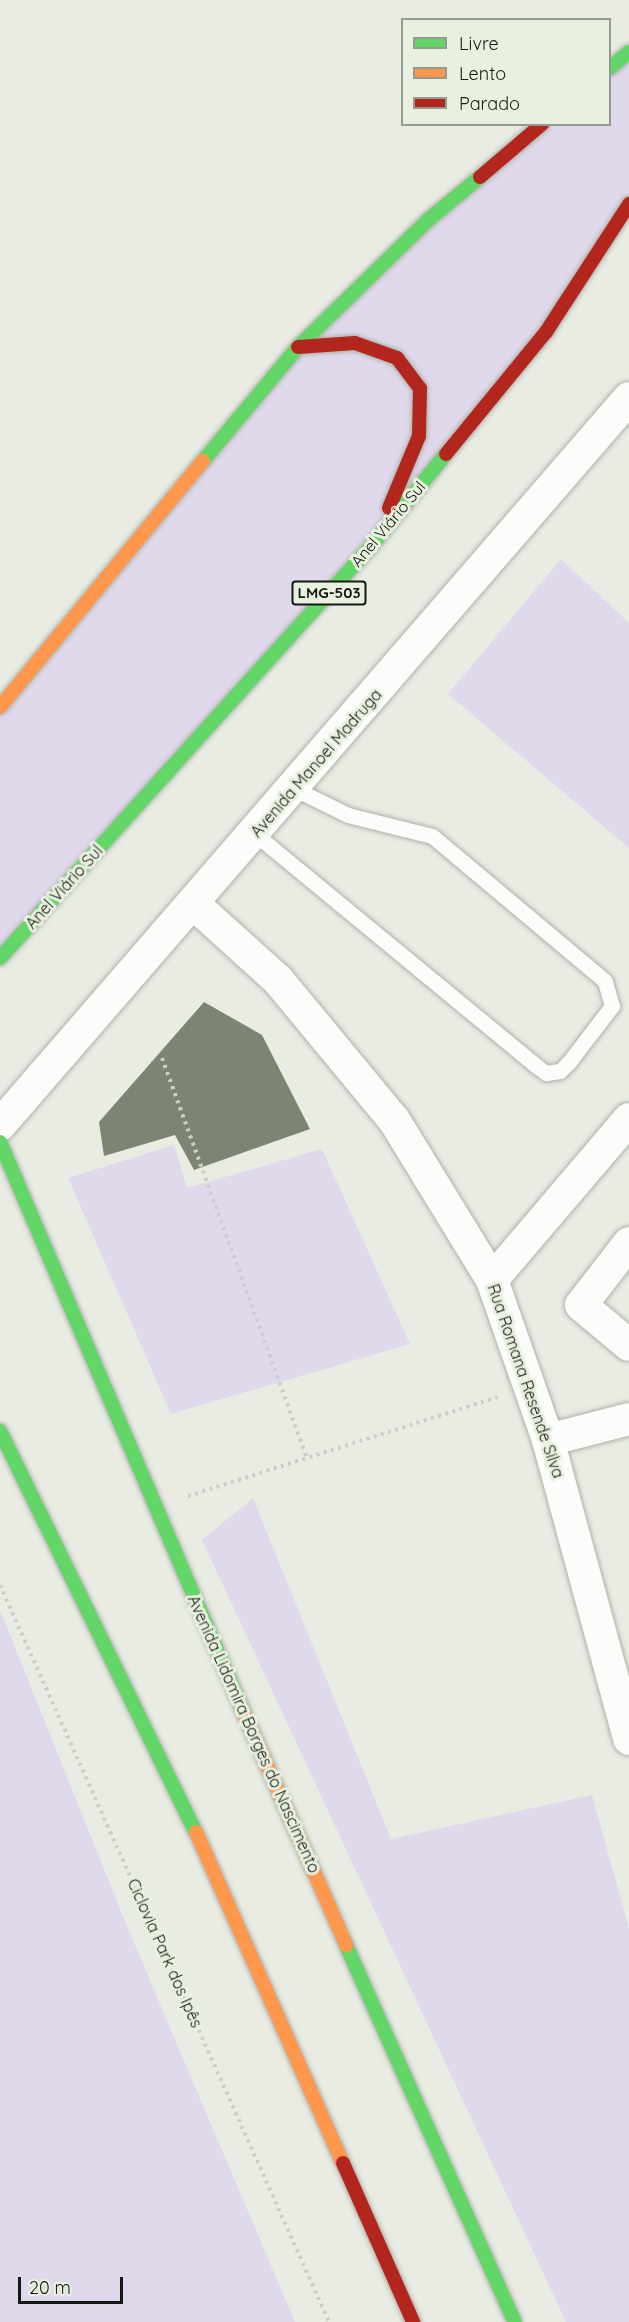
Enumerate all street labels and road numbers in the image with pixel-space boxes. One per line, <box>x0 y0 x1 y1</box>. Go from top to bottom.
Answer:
street label: Anel Viário Sul <box>347 477 429 571</box>
road number: LMG-503 <box>292 581 366 605</box>
street label: Avenida Manoel Madruga <box>246 685 386 841</box>
street label: Anel Viário Sul <box>21 841 107 933</box>
street label: Rua Romana Resende Silva <box>484 1281 568 1481</box>
street label: Avenida Lidomira Borges do Nascimento <box>184 1592 324 1876</box>
street label: Ciclovia Park dos Ipês <box>124 1876 206 2030</box>

